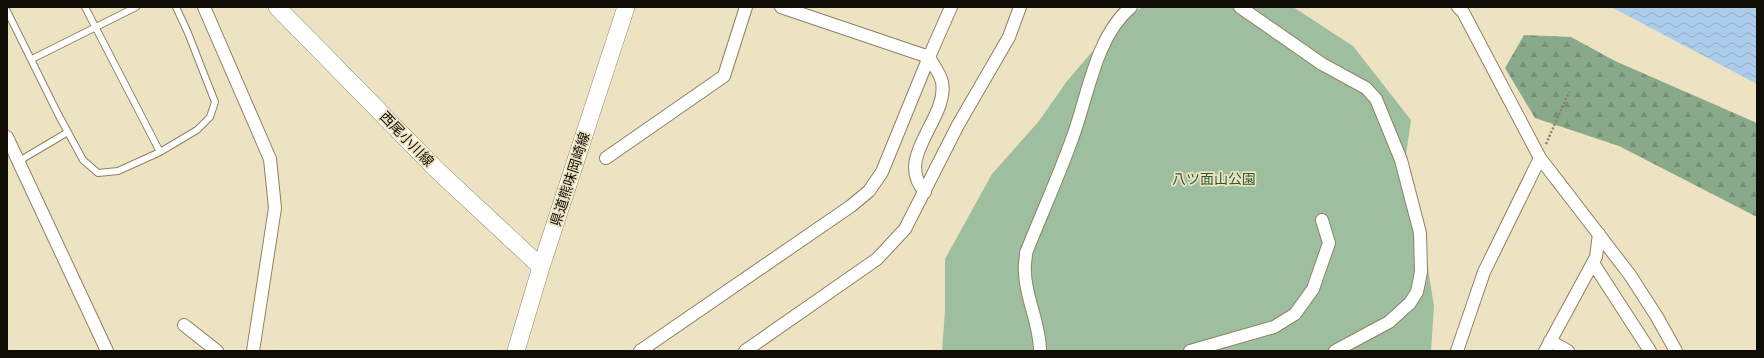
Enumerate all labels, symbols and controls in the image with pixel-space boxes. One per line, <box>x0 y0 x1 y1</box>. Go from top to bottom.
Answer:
street label: 西尾小川線 <box>375 109 436 171</box>
street label: 県道熊味岡崎線 <box>547 130 595 229</box>
park label: 八ツ面山公園 <box>1172 172 1256 189</box>

